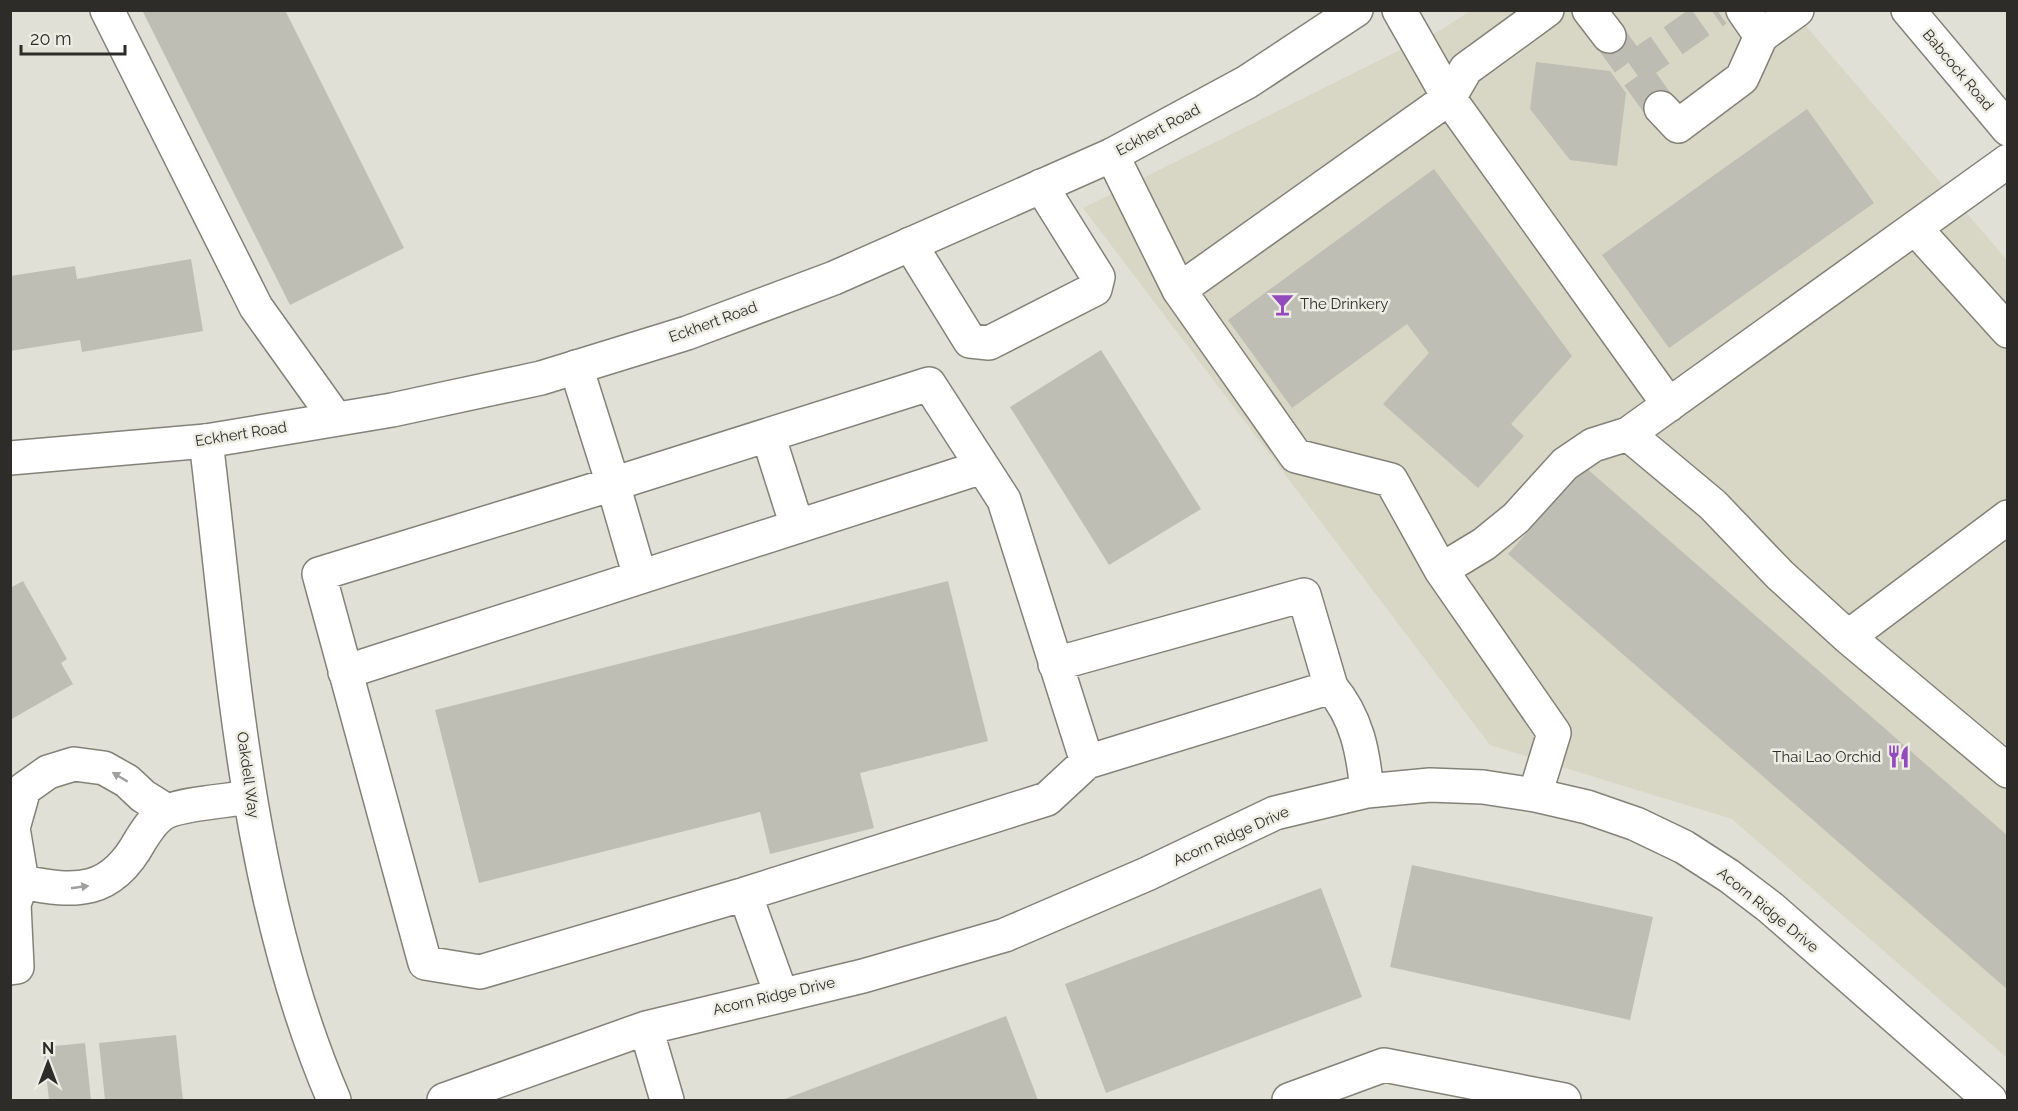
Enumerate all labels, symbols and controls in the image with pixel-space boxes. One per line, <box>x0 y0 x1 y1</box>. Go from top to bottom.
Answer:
scale bar <box>21 18 124 56</box>
street label: Babcock Road <box>1919 26 1997 114</box>
text: 20 m <box>30 28 72 49</box>
street label: Eckhert Road <box>1113 100 1203 160</box>
bar icon: The Drinkery <box>1269 291 1295 317</box>
place label: The Drinkery <box>1300 295 1388 313</box>
street label: Eckhert Road <box>666 298 760 346</box>
street label: Eckhert Road <box>194 418 288 450</box>
street label: Oakdell Way <box>233 731 263 819</box>
restaurant icon: Thai Lao Orchid <box>1886 744 1912 770</box>
place label: Thai Lao Orchid <box>1772 748 1881 766</box>
one-way arrow <box>111 772 128 783</box>
street label: Acorn Ridge Drive <box>1170 802 1292 870</box>
street label: Acorn Ridge Drive <box>1714 864 1822 956</box>
one-way arrow <box>71 882 90 891</box>
street label: Acorn Ridge Drive <box>711 973 837 1019</box>
north arrow <box>18 1033 78 1093</box>
text: N <box>42 1039 54 1058</box>

